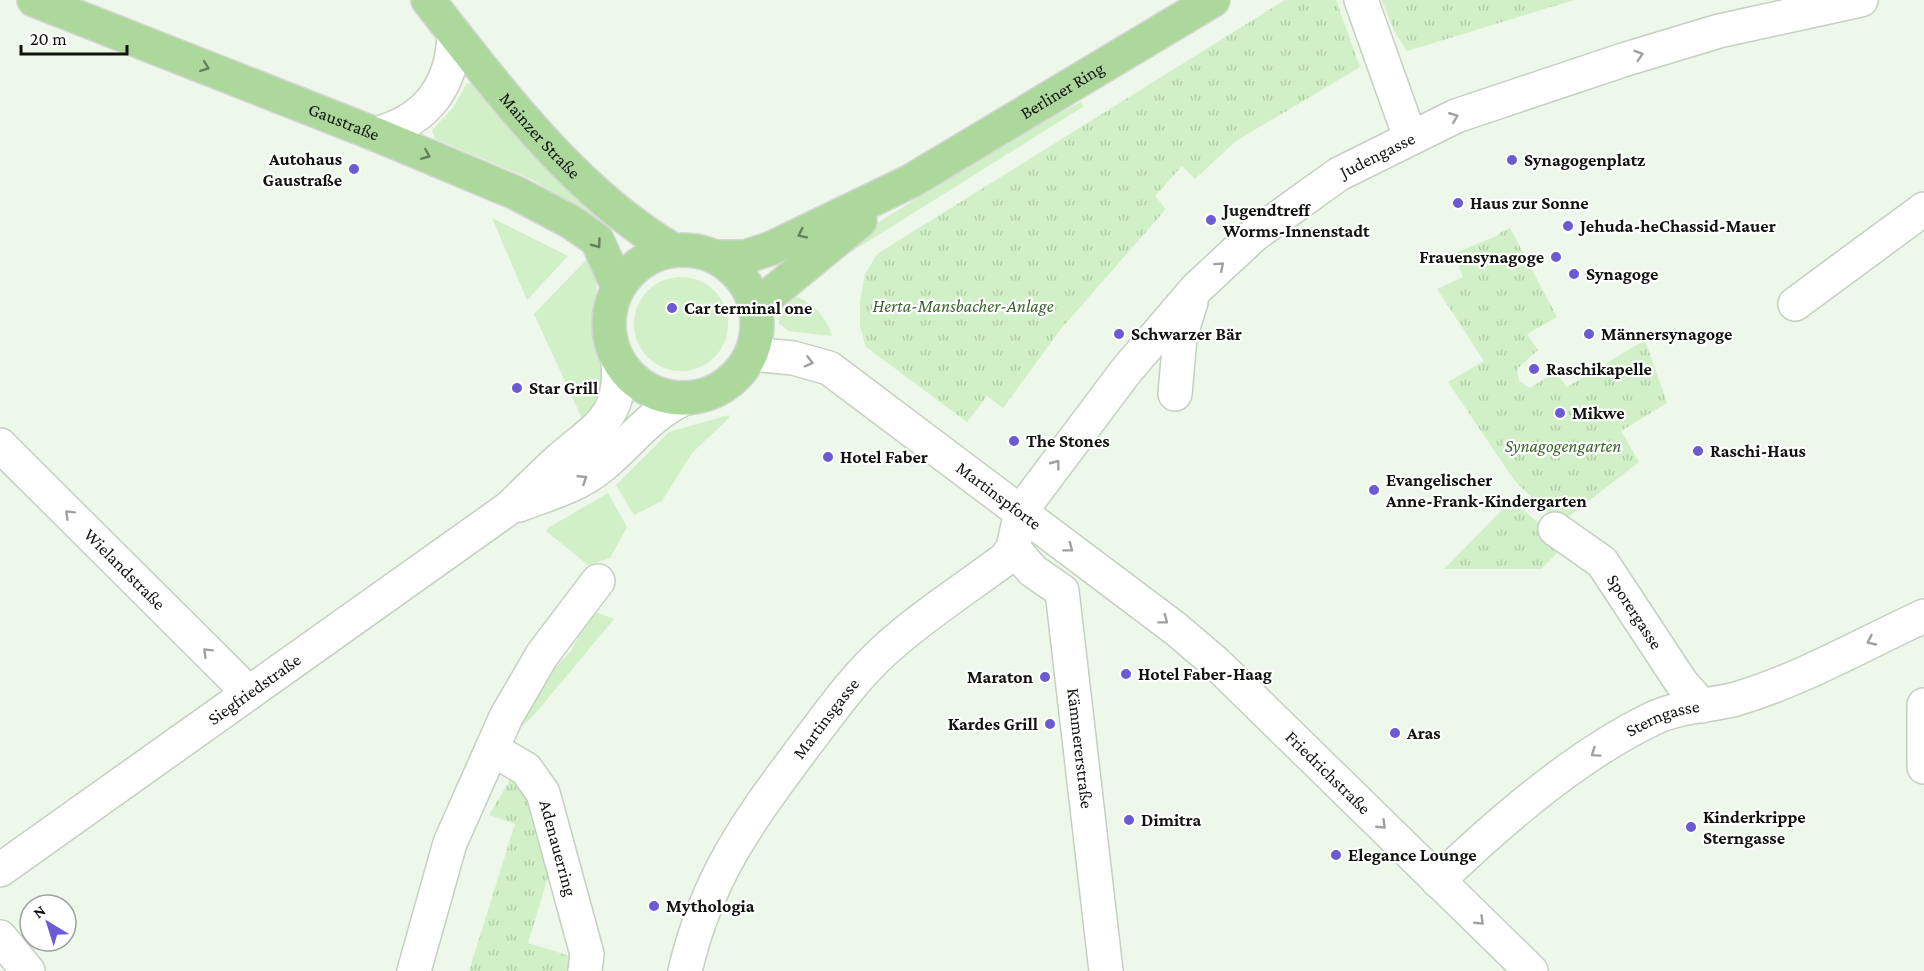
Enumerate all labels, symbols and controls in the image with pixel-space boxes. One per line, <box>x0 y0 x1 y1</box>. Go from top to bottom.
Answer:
scale bar <box>21 18 128 56</box>
text: 20 m <box>30 29 67 49</box>
one-way arrow <box>1633 50 1644 62</box>
street label: Berliner Ring <box>1017 58 1108 123</box>
one-way arrow <box>200 60 210 73</box>
street label: Mainzer Straße <box>496 88 585 183</box>
street label: Gaustraße <box>306 99 382 145</box>
one-way arrow <box>1448 112 1459 124</box>
street label: Judengasse <box>1335 128 1418 183</box>
one-way arrow <box>419 148 430 160</box>
place label: Autohaus Gaustraße <box>263 149 342 190</box>
place label: Synagogenplatz <box>1524 150 1645 170</box>
marker: Synagogenplatz <box>1505 153 1519 167</box>
marker: Autohaus Gaustraße <box>347 162 361 176</box>
place label: Haus zur Sonne <box>1470 193 1589 213</box>
marker: Haus zur Sonne <box>1451 196 1465 210</box>
place label: Jugendtreff Worms-Innenstadt <box>1221 200 1370 241</box>
marker: Jugendtreff Worms-Innenstadt <box>1204 213 1218 227</box>
place label: Jehuda-heChassid-Mauer <box>1578 216 1776 236</box>
marker: Jehuda-heChassid-Mauer <box>1561 219 1575 233</box>
one-way arrow <box>797 227 808 239</box>
one-way arrow <box>590 237 601 248</box>
place label: Frauensynagoge <box>1419 247 1544 267</box>
marker: Frauensynagoge <box>1549 250 1563 264</box>
one-way arrow <box>1214 262 1224 273</box>
place label: Synagoge <box>1586 264 1658 284</box>
marker: Synagoge <box>1567 267 1581 281</box>
park label: Herta-Mansbacher-Anlage <box>872 296 1054 316</box>
place label: Car terminal one <box>684 298 812 318</box>
marker: Car terminal one <box>665 301 679 315</box>
place label: Schwarzer Bär <box>1131 324 1242 344</box>
place label: Männersynagoge <box>1601 324 1732 344</box>
marker: Schwarzer Bär <box>1112 327 1126 341</box>
marker: Männersynagoge <box>1582 327 1596 341</box>
one-way arrow <box>803 355 814 367</box>
place label: Raschikapelle <box>1546 359 1652 379</box>
marker: Raschikapelle <box>1527 362 1541 376</box>
place label: Star Grill <box>529 378 598 398</box>
marker: Star Grill <box>510 381 524 395</box>
place label: Mikwe <box>1572 403 1625 423</box>
marker: Mikwe <box>1553 406 1567 420</box>
place label: The Stones <box>1026 431 1110 451</box>
marker: The Stones <box>1007 434 1021 448</box>
park label: Synagogengarten <box>1505 436 1621 456</box>
place label: Raschi-Haus <box>1710 441 1806 461</box>
marker: Raschi-Haus <box>1691 444 1705 458</box>
place label: Hotel Faber <box>840 447 928 467</box>
marker: Hotel Faber <box>821 450 835 464</box>
street label: Martinspforte <box>952 457 1045 534</box>
one-way arrow <box>1049 460 1060 471</box>
place label: Evangelischer Anne-Frank-Kindergarten <box>1385 470 1587 511</box>
one-way arrow <box>576 475 587 486</box>
marker: Evangelischer Anne-Frank-Kindergarten <box>1367 483 1381 497</box>
one-way arrow <box>65 511 76 521</box>
street label: Wielandstraße <box>80 525 170 614</box>
one-way arrow <box>1063 541 1074 552</box>
street label: Sporergasse <box>1603 570 1667 653</box>
one-way arrow <box>1157 612 1168 623</box>
one-way arrow <box>1866 633 1877 645</box>
one-way arrow <box>204 648 215 659</box>
street label: Siegfriedstraße <box>204 649 305 729</box>
place label: Hotel Faber-Haag <box>1138 664 1272 684</box>
place label: Maraton <box>967 667 1034 687</box>
marker: Hotel Faber-Haag <box>1119 667 1133 681</box>
marker: Maraton <box>1038 670 1052 684</box>
street label: Martinsgasse <box>789 674 863 763</box>
street label: Kämmererstraße <box>1063 687 1097 810</box>
street label: Sterngasse <box>1622 696 1701 741</box>
place label: Kardes Grill <box>948 714 1038 734</box>
marker: Kardes Grill <box>1043 717 1057 731</box>
place label: Aras <box>1406 723 1441 743</box>
marker: Aras <box>1388 726 1402 740</box>
street label: Friedrichstraße <box>1281 727 1375 819</box>
one-way arrow <box>1591 746 1602 757</box>
street label: Adenauerring <box>535 798 581 899</box>
place label: Kinderkrippe Sterngasse <box>1703 807 1806 848</box>
place label: Dimitra <box>1141 810 1201 830</box>
marker: Dimitra <box>1122 813 1136 827</box>
one-way arrow <box>1374 818 1385 829</box>
marker: Kinderkrippe Sterngasse <box>1684 820 1698 834</box>
place label: Elegance Lounge <box>1348 845 1477 865</box>
marker: Elegance Lounge <box>1329 848 1343 862</box>
north arrow <box>18 893 78 953</box>
place label: Mythologia <box>666 896 755 916</box>
marker: Mythologia <box>647 899 661 913</box>
text: N <box>30 901 49 922</box>
one-way arrow <box>1473 914 1484 925</box>

